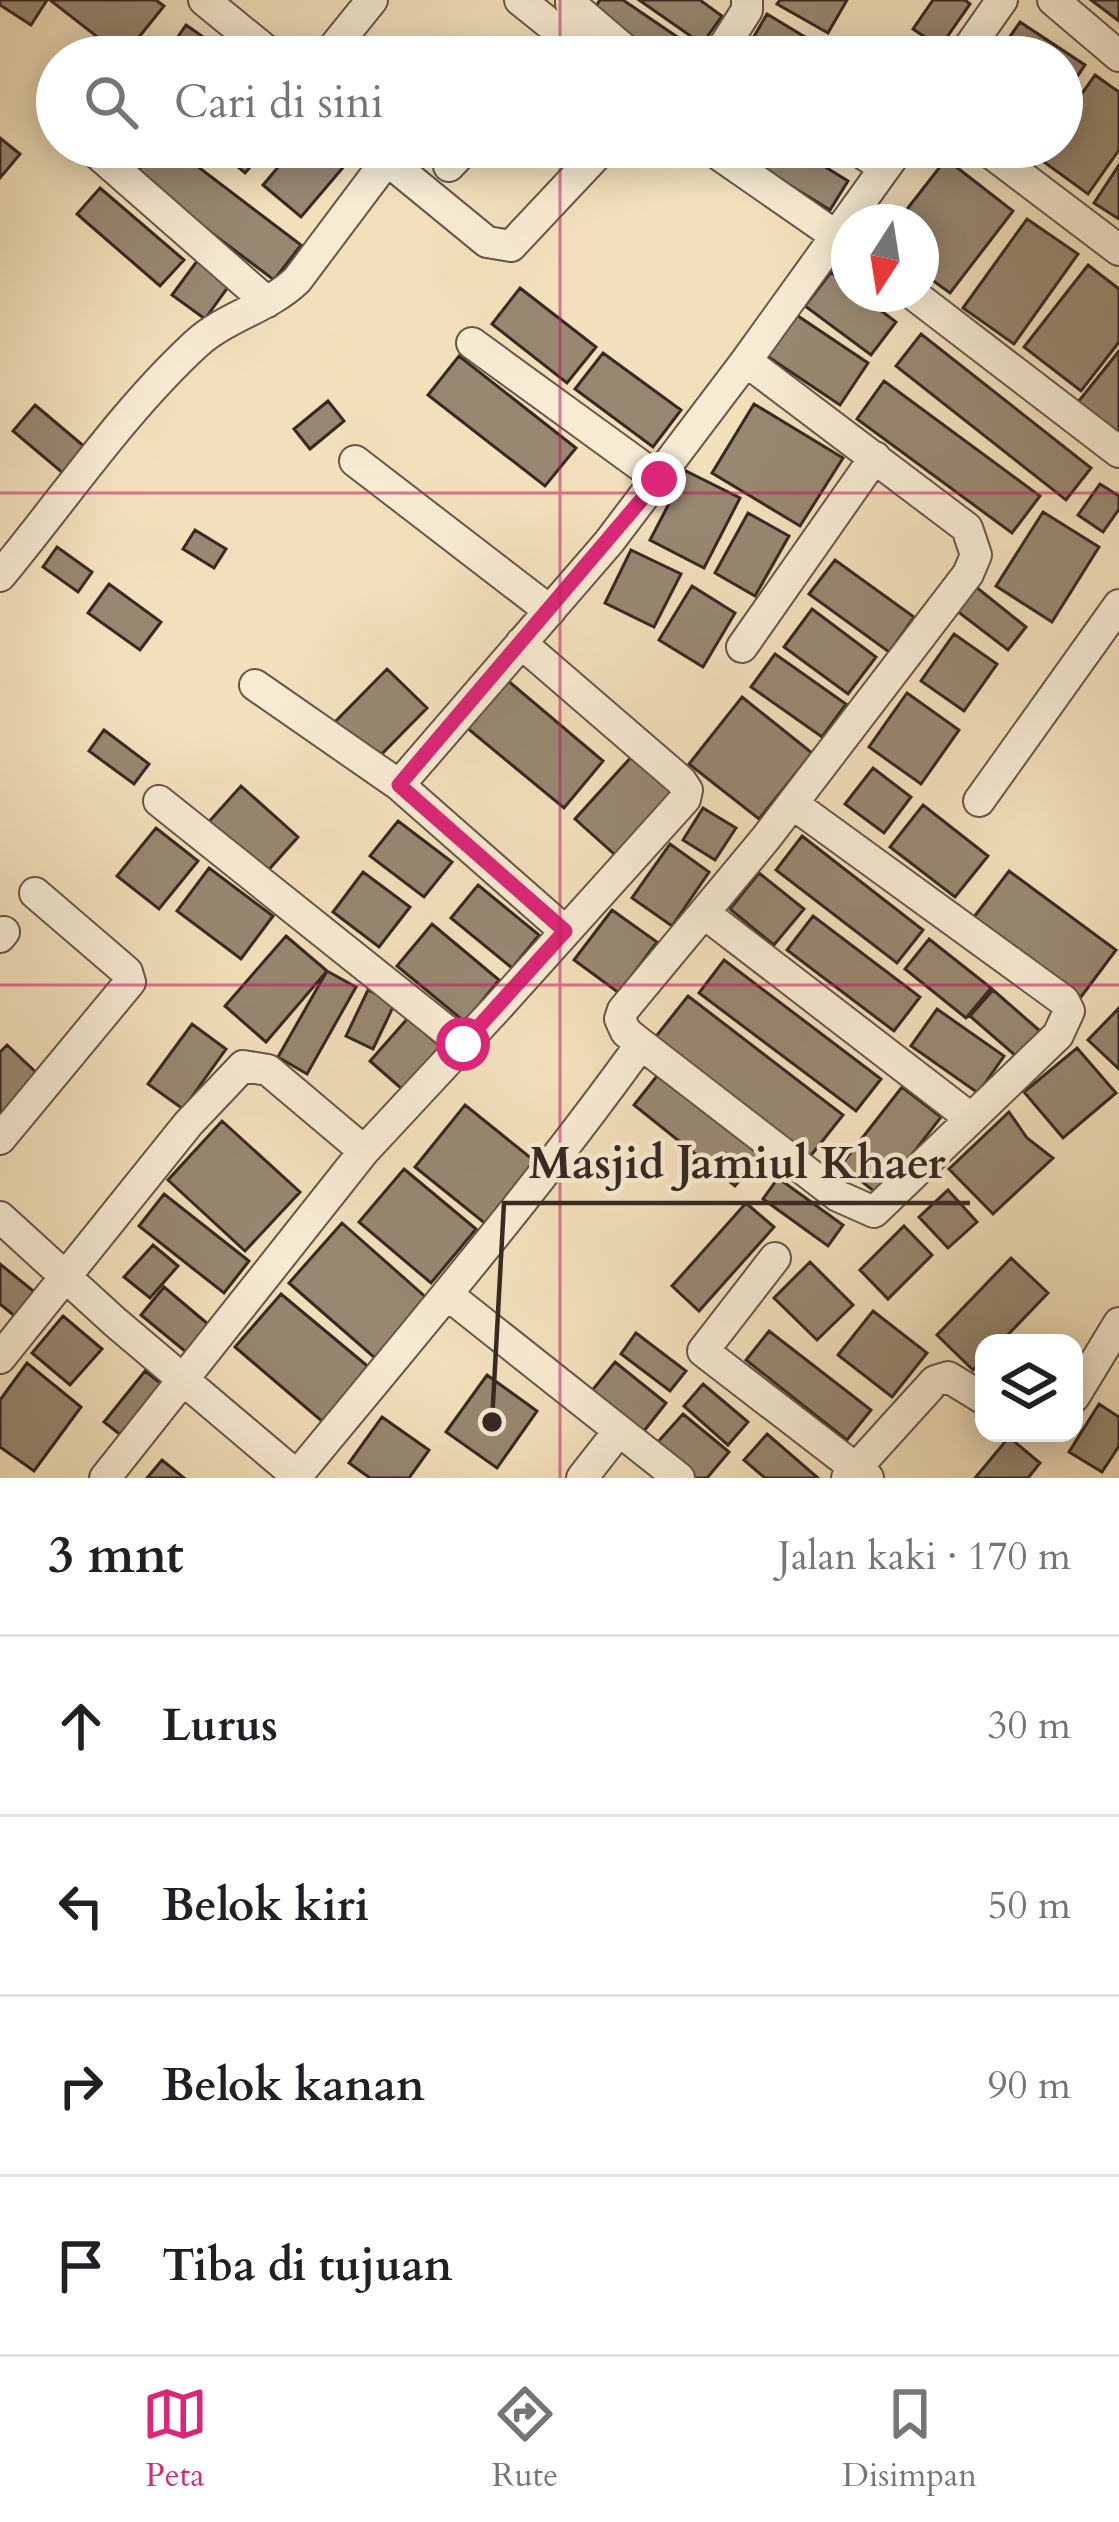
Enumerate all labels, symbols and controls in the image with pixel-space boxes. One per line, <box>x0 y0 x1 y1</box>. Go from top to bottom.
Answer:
search box <box>36 36 1083 168</box>
icon: search <box>78 69 144 135</box>
text: Cari di sini <box>174 72 384 133</box>
north arrow <box>831 204 939 312</box>
route end <box>632 452 686 506</box>
route start <box>436 1017 490 1071</box>
callout: Masjid Jamiul Khaer <box>504 1122 970 1203</box>
text: Masjid Jamiul Khaer <box>528 1133 947 1194</box>
map controls <box>975 1334 1083 1442</box>
button: layers <box>975 1334 1083 1442</box>
text: 3 mnt <box>48 1521 184 1591</box>
text: Jalan kaki · 170 m <box>778 1530 1071 1583</box>
icon: ahead <box>48 1693 114 1759</box>
text: Lurus <box>162 1695 278 1756</box>
text: 30 m <box>988 1699 1071 1752</box>
icon: left <box>48 1873 114 1939</box>
text: Belok kiri <box>162 1875 369 1936</box>
text: 50 m <box>988 1879 1071 1932</box>
icon: right <box>48 2053 114 2119</box>
text: Belok kanan <box>162 2055 425 2116</box>
text: 90 m <box>988 2059 1071 2112</box>
icon: arrive <box>48 2233 114 2299</box>
text: Tiba di tujuan <box>162 2235 453 2296</box>
tab: Peta <box>142 2381 208 2498</box>
tab: Rute <box>492 2381 558 2498</box>
tab: Disimpan <box>842 2381 977 2498</box>

